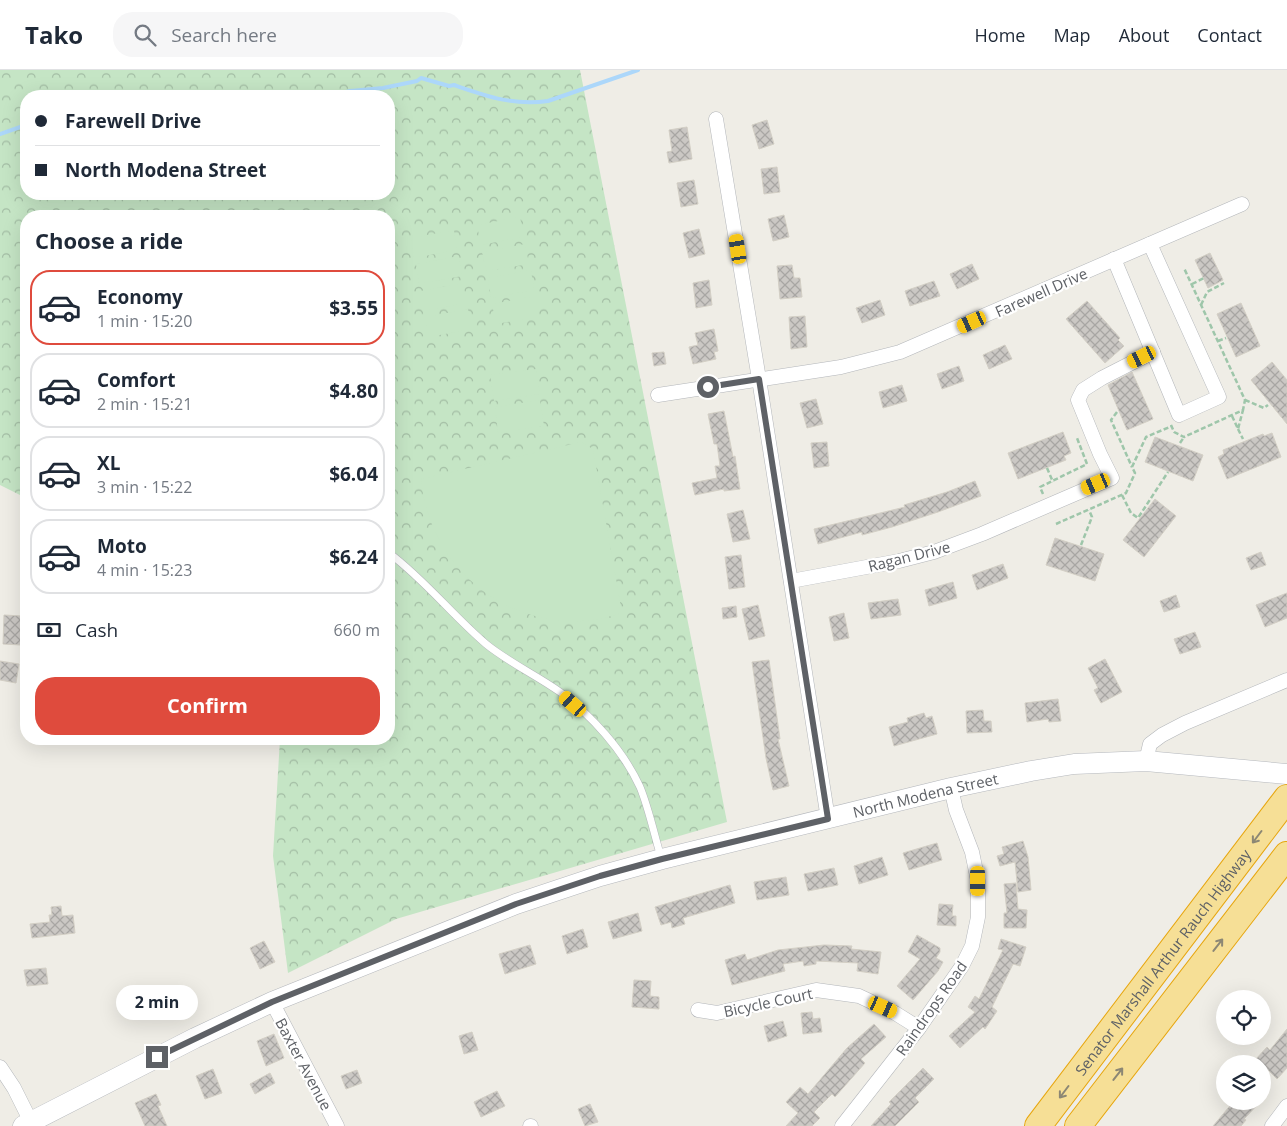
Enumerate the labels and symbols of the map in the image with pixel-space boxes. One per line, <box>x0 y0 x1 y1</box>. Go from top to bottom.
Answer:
car <box>728 233 747 265</box>
street label: Farewell Drive <box>992 263 1090 321</box>
car <box>955 309 988 335</box>
car <box>1125 344 1158 370</box>
route start <box>697 376 719 398</box>
car <box>1079 471 1112 497</box>
street label: Ragan Drive <box>866 536 952 576</box>
car <box>556 688 589 720</box>
street label: North Modena Street <box>851 768 1000 822</box>
one-way arrow <box>1252 830 1263 843</box>
street label: Senator Marshall Arthur Rauch Highway <box>1070 844 1255 1079</box>
car <box>970 866 985 896</box>
one-way arrow <box>1212 939 1223 952</box>
street label: Raindrops Road <box>891 957 971 1059</box>
street label: Bicycle Court <box>722 983 814 1021</box>
callout: 2 min <box>116 984 198 1020</box>
car <box>866 994 899 1020</box>
street label: Baxter Avenue <box>271 1014 337 1114</box>
route end <box>146 1046 168 1068</box>
one-way arrow <box>1113 1067 1124 1080</box>
one-way arrow <box>1058 1085 1069 1098</box>

